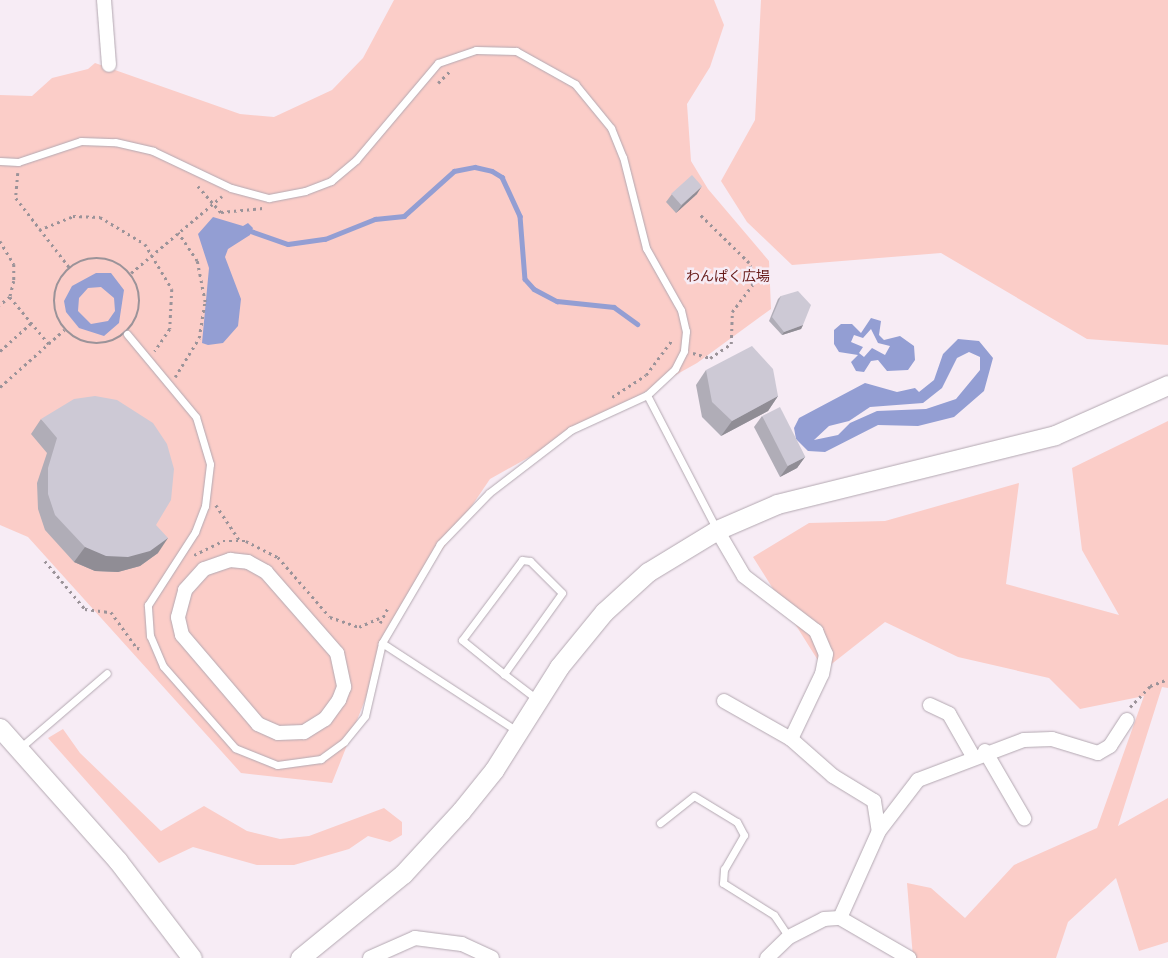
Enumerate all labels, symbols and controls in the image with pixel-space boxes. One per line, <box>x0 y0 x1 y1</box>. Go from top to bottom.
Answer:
park label: わんぱく広場 <box>686 269 770 285</box>

